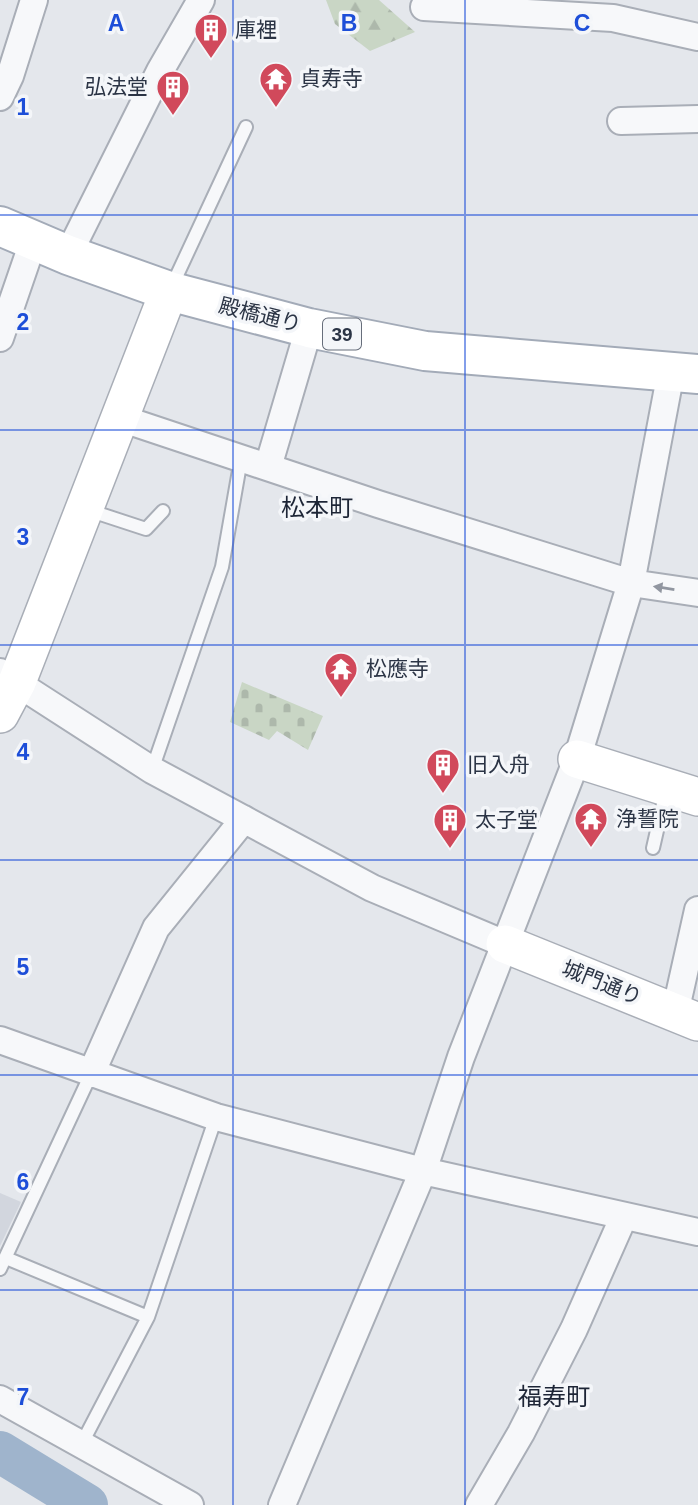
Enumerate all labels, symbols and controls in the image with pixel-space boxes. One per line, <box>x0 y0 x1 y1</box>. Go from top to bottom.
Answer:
text: A <box>108 10 124 36</box>
text: B <box>341 10 357 36</box>
text: C <box>574 10 590 36</box>
building icon: 庫裡 <box>192 11 230 60</box>
place label: 庫裡 <box>235 18 277 41</box>
temple icon: 貞寿寺 <box>257 60 295 109</box>
place label: 貞寿寺 <box>300 67 363 90</box>
building icon: 弘法堂 <box>154 68 192 117</box>
place label: 弘法堂 <box>85 75 148 98</box>
text: 1 <box>17 94 30 120</box>
street label: 殿橋通り <box>217 293 304 336</box>
text: 2 <box>17 309 29 335</box>
road number: 39 <box>323 318 361 350</box>
district label: 松本町 <box>281 494 353 521</box>
text: 3 <box>17 524 29 550</box>
one-way arrow <box>653 582 675 593</box>
temple icon: 松應寺 <box>322 650 360 699</box>
place label: 松應寺 <box>366 657 429 680</box>
text: 4 <box>17 739 30 765</box>
building icon: 旧入舟 <box>424 746 462 795</box>
place label: 旧入舟 <box>467 753 530 776</box>
temple icon: 浄誓院 <box>572 800 610 849</box>
building icon: 太子堂 <box>431 801 469 850</box>
place label: 浄誓院 <box>616 807 679 830</box>
place label: 太子堂 <box>475 808 538 831</box>
text: 5 <box>17 954 30 980</box>
street label: 城門通り <box>559 956 645 1009</box>
text: 6 <box>17 1169 29 1195</box>
district label: 福寿町 <box>518 1383 590 1410</box>
text: 7 <box>17 1384 29 1410</box>

